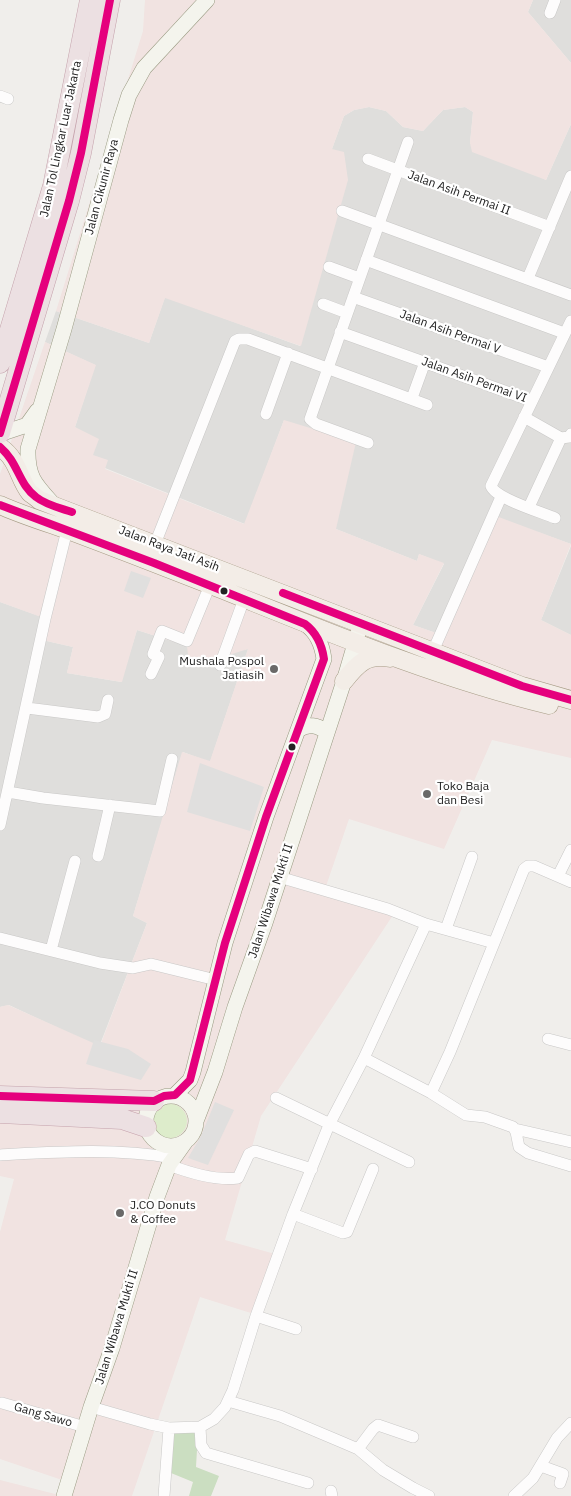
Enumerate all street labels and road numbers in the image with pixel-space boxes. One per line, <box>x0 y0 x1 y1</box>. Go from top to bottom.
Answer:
street label: Jalan Tol Lingkar Luar Jakarta <box>37 60 85 218</box>
street label: Jalan Cikunir Raya <box>82 138 122 236</box>
street label: Jalan Asih Permai II <box>406 168 512 218</box>
street label: Jalan Asih Permai V <box>398 307 502 357</box>
street label: Jalan Asih Permai VI <box>419 354 529 406</box>
street label: Jalan Raya Jati Asih <box>117 523 221 575</box>
street label: Jalan Wibawa Mukti II <box>246 842 296 960</box>
street label: Jalan Wibawa Mukti II <box>93 1268 141 1386</box>
street label: Gang Sawo <box>12 1400 74 1430</box>

